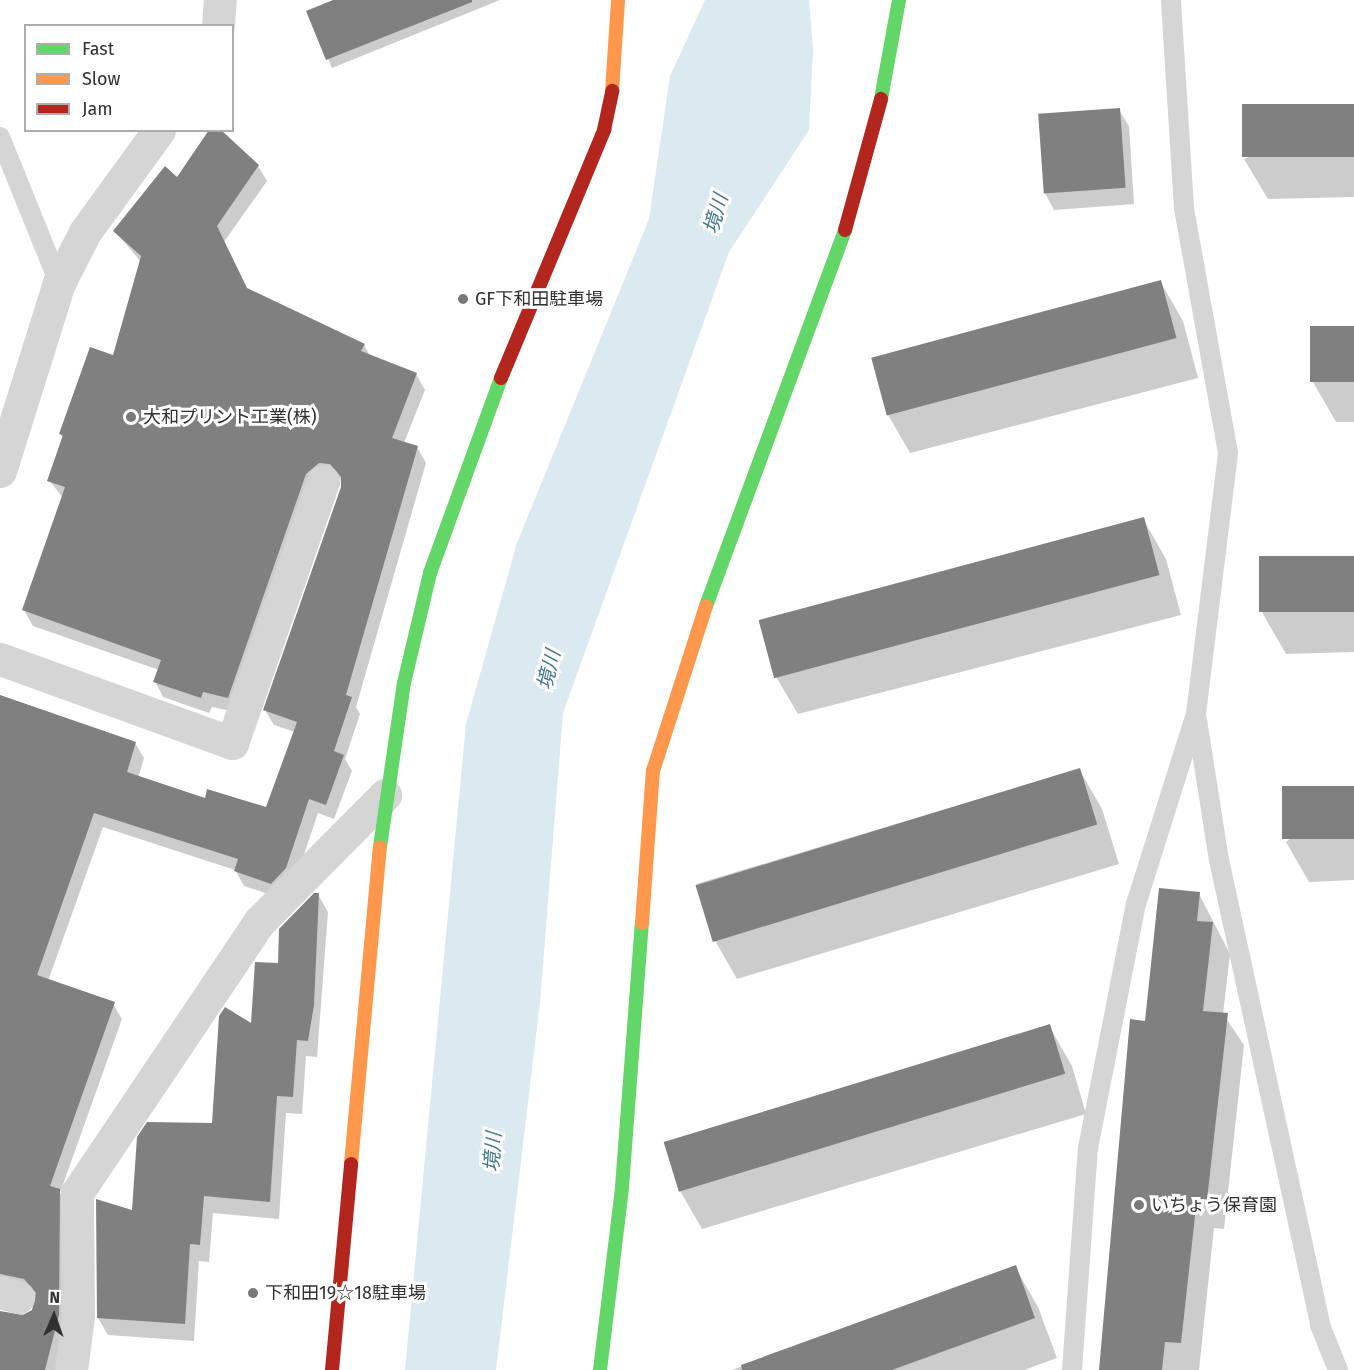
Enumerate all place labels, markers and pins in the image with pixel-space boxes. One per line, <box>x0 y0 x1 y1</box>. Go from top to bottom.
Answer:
place label: GF下和田駐車場 <box>475 288 603 310</box>
marker: GF下和田駐車場 <box>456 292 470 306</box>
place label: 大和プリント工業(株) <box>143 406 317 428</box>
marker: 大和プリント工業(株) <box>124 410 138 424</box>
place label: いちょう保育園 <box>1151 1194 1277 1216</box>
marker: いちょう保育園 <box>1132 1198 1146 1212</box>
place label: 下和田19☆18駐車場 <box>265 1282 426 1304</box>
marker: 下和田19☆18駐車場 <box>246 1286 260 1300</box>

